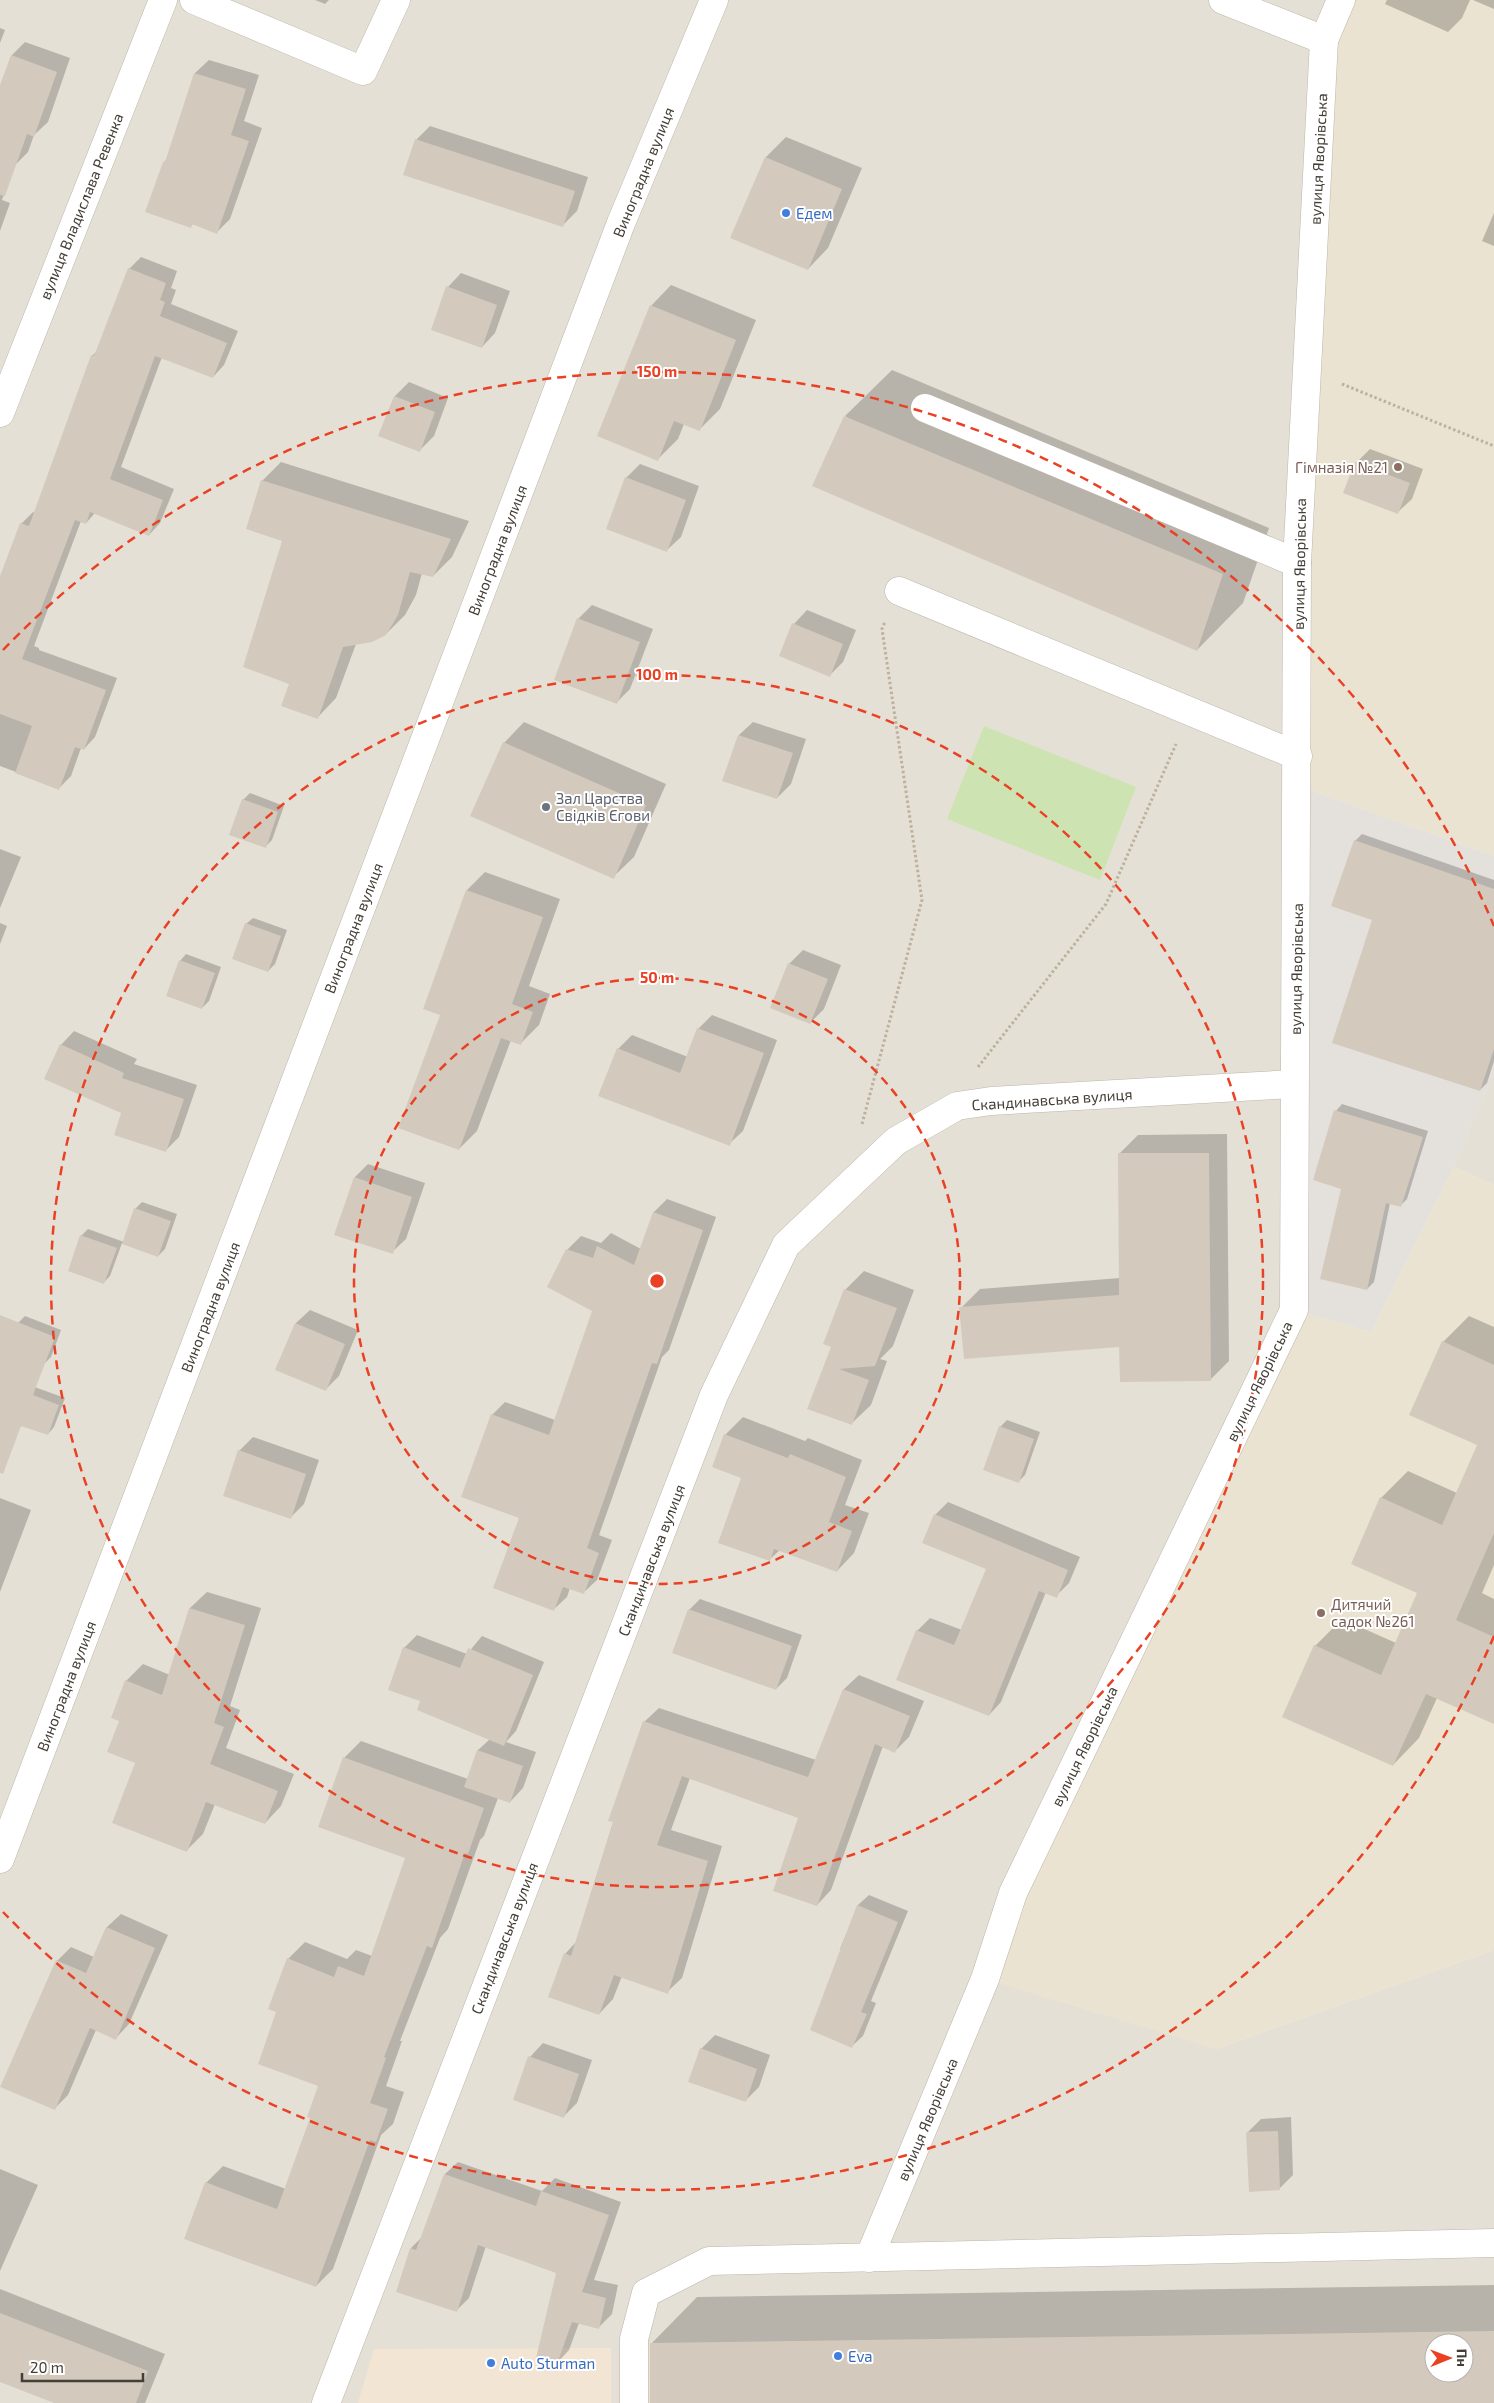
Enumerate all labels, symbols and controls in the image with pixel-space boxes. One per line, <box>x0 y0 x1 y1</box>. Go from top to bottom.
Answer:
street label: вулиця Яворівська <box>1306 93 1331 225</box>
street label: Виноградна вулиця <box>609 104 678 240</box>
street label: вулиця Владислава Ревенка <box>35 110 128 302</box>
place label: Едем <box>796 204 832 222</box>
marker: Едем <box>780 207 792 219</box>
text: 150 m <box>637 362 677 380</box>
place label: Гімназія №21 <box>1295 458 1388 476</box>
marker: Гімназія №21 <box>1392 461 1404 473</box>
street label: Виноградна вулиця <box>464 482 531 618</box>
street label: вулиця Яворівська <box>1289 498 1310 630</box>
text: 100 m <box>636 665 678 683</box>
place label: Зал Царства Свідків Єгови <box>556 789 650 824</box>
marker: Зал Царства Свідків Єгови <box>540 801 552 813</box>
street label: Виноградна вулиця <box>320 860 387 996</box>
street label: вулиця Яворівська <box>1286 903 1307 1035</box>
text: 50 m <box>640 968 674 986</box>
street label: Скандинавська вулиця <box>971 1084 1133 1115</box>
street label: Виноградна вулиця <box>177 1239 244 1375</box>
centre of rings <box>648 1272 666 1290</box>
street label: вулиця Яворівська <box>1222 1318 1297 1445</box>
street label: Скандинавська вулиця <box>614 1481 689 1639</box>
place label: Дитячий садок №261 <box>1331 1595 1414 1630</box>
marker: Дитячий садок №261 <box>1315 1607 1327 1619</box>
street label: Виноградна вулиця <box>33 1618 100 1754</box>
street label: вулиця Яворівська <box>1047 1683 1122 1810</box>
street label: Скандинавська вулиця <box>467 1859 542 2017</box>
street label: вулиця Яворівська <box>893 2055 962 2183</box>
north arrow <box>1424 2333 1474 2383</box>
place label: Eva <box>848 2347 873 2365</box>
text: Пн <box>1454 2349 1471 2367</box>
scale bar <box>22 2350 144 2382</box>
marker: Eva <box>832 2350 844 2362</box>
place label: Auto Sturman <box>501 2354 595 2372</box>
marker: Auto Sturman <box>485 2357 497 2369</box>
text: 20 m <box>30 2358 64 2376</box>

